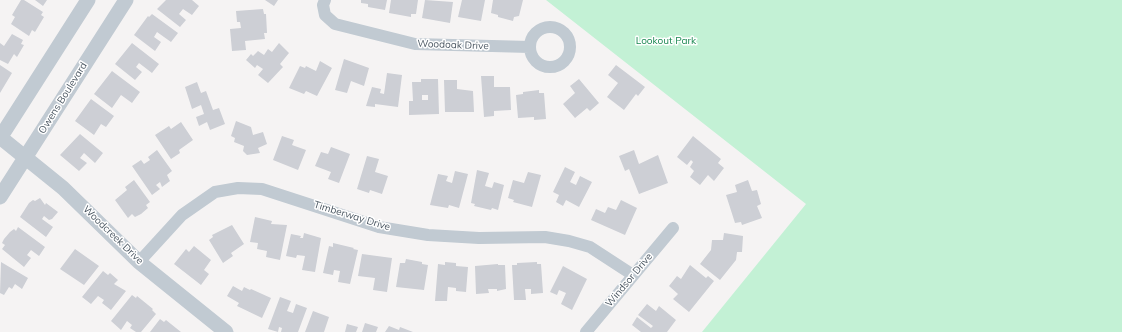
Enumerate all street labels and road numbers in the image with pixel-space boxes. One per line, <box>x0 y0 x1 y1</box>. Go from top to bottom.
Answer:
street label: Woodoak Drive <box>417 38 489 52</box>
street label: Owens Boulevard <box>36 60 90 136</box>
street label: Timberway Drive <box>312 199 392 233</box>
street label: Woodcreek Drive <box>80 203 146 267</box>
street label: Windsor Drive <box>603 251 655 309</box>

